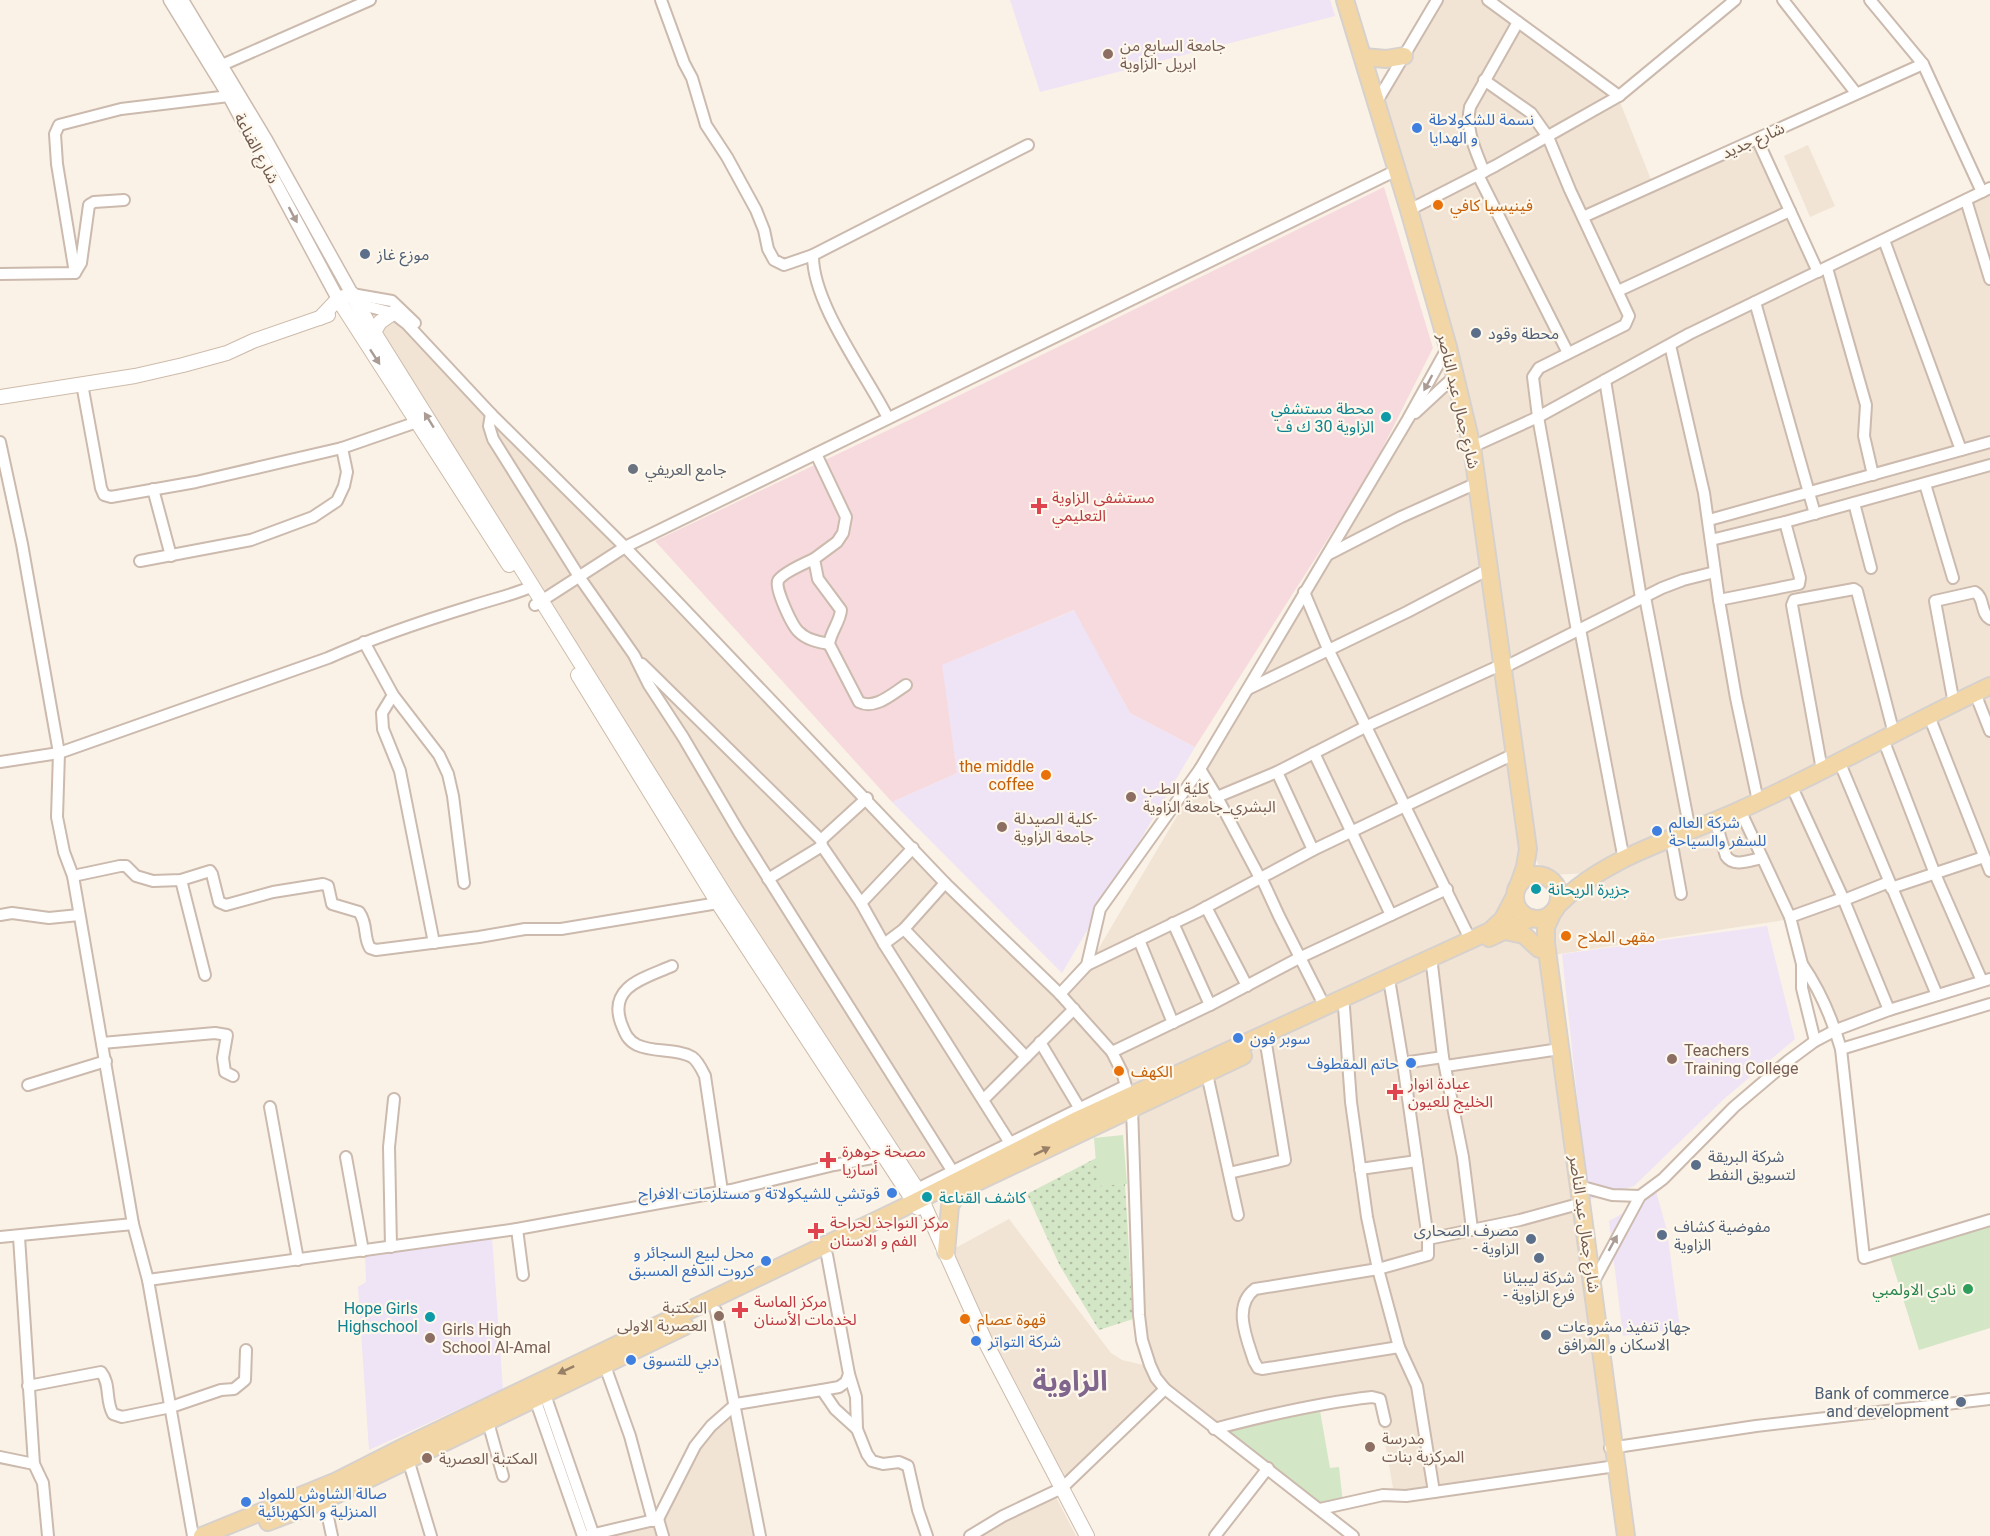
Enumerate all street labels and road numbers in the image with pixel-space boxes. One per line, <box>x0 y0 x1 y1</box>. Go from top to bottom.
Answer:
street label: شارع القناعة <box>227 110 283 188</box>
street label: شارع جديد <box>1719 118 1789 165</box>
street label: شارع جمال عبد الناصر <box>1431 331 1483 471</box>
street label: شارع جمال عبد الناصر <box>1562 1153 1604 1294</box>

